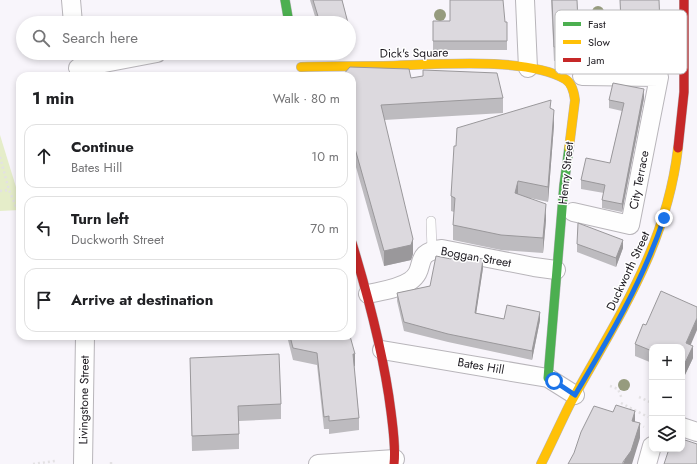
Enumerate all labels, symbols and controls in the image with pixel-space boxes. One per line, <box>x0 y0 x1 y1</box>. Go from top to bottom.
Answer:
legend <box>555 10 687 74</box>
search box <box>16 16 356 60</box>
text: Fast <box>588 16 606 32</box>
icon: search <box>30 27 52 49</box>
text: Search here <box>62 27 138 49</box>
text: Slow <box>588 34 610 50</box>
street label: Dick's Square <box>380 43 448 63</box>
text: Jam <box>586 52 605 68</box>
text: 1 min <box>32 86 74 110</box>
text: Walk · 80 m <box>273 89 340 108</box>
text: Continue <box>71 136 134 158</box>
street label: Henry Street <box>554 141 578 205</box>
icon: ahead <box>33 145 55 167</box>
text: 10 m <box>311 147 339 166</box>
street label: City Terrace <box>624 149 654 211</box>
text: Bates Hill <box>71 158 122 177</box>
text: Turn left <box>71 208 129 230</box>
route end <box>655 209 673 227</box>
icon: left <box>33 217 55 239</box>
text: 70 m <box>310 219 339 238</box>
street label: Duckworth Street <box>602 228 654 314</box>
text: Duckworth Street <box>71 230 164 249</box>
street label: Boggan Street <box>439 242 513 272</box>
icon: arrive <box>33 289 55 311</box>
text: Arrive at destination <box>71 289 213 311</box>
map controls <box>649 344 685 452</box>
button: + <box>649 344 685 380</box>
street label: Bates Hill <box>456 353 506 379</box>
street label: Livingstone Street <box>74 355 94 445</box>
route start <box>545 372 563 390</box>
button: − <box>649 380 685 416</box>
button: layers <box>649 416 685 452</box>

